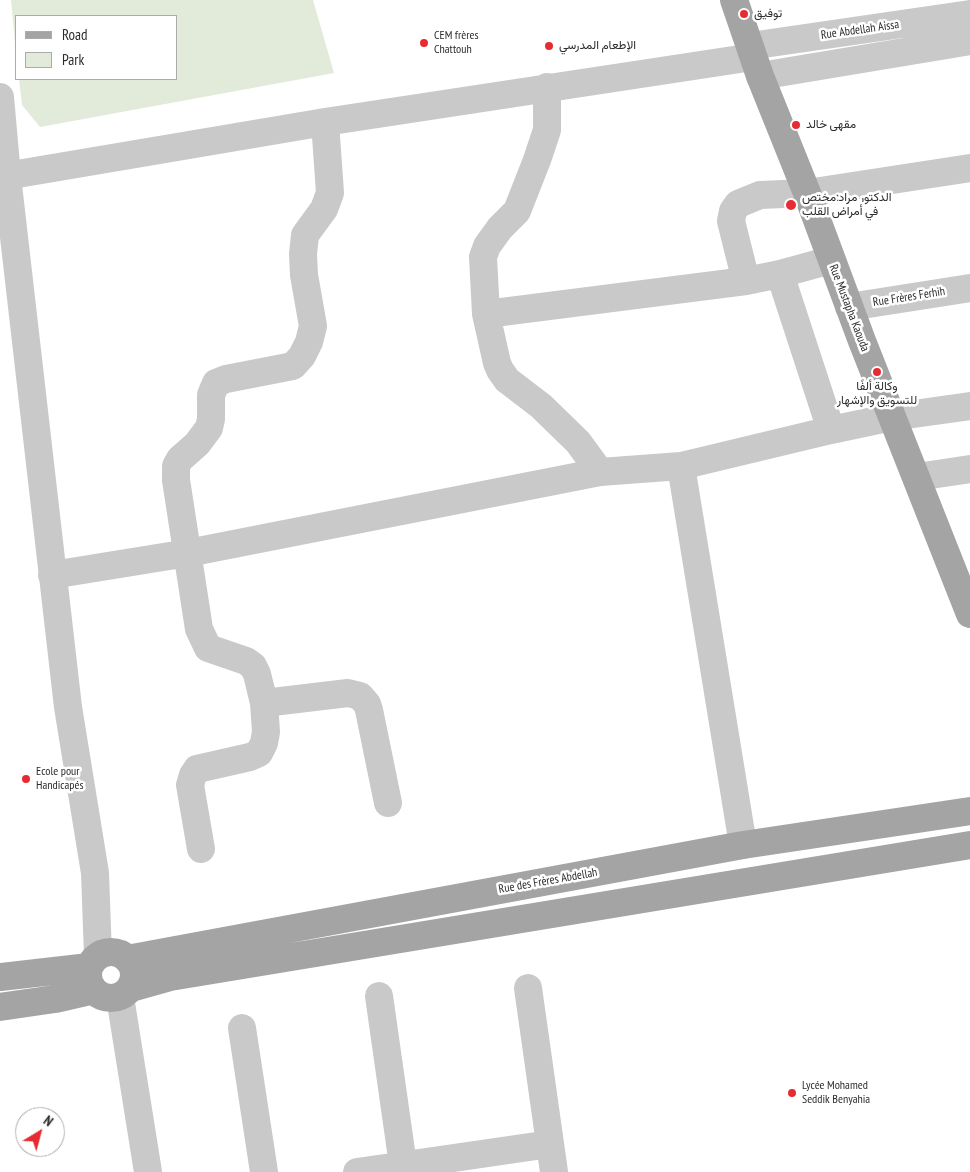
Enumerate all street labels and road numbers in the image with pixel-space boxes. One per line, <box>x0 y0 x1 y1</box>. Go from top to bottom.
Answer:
street label: Rue Abdellah Aissa <box>820 17 900 43</box>
street label: Rue Mustapha Kaouda <box>826 262 872 354</box>
street label: Rue Frères Ferhih <box>872 284 946 310</box>
street label: Rue des Frères Abdellah <box>498 865 598 897</box>

